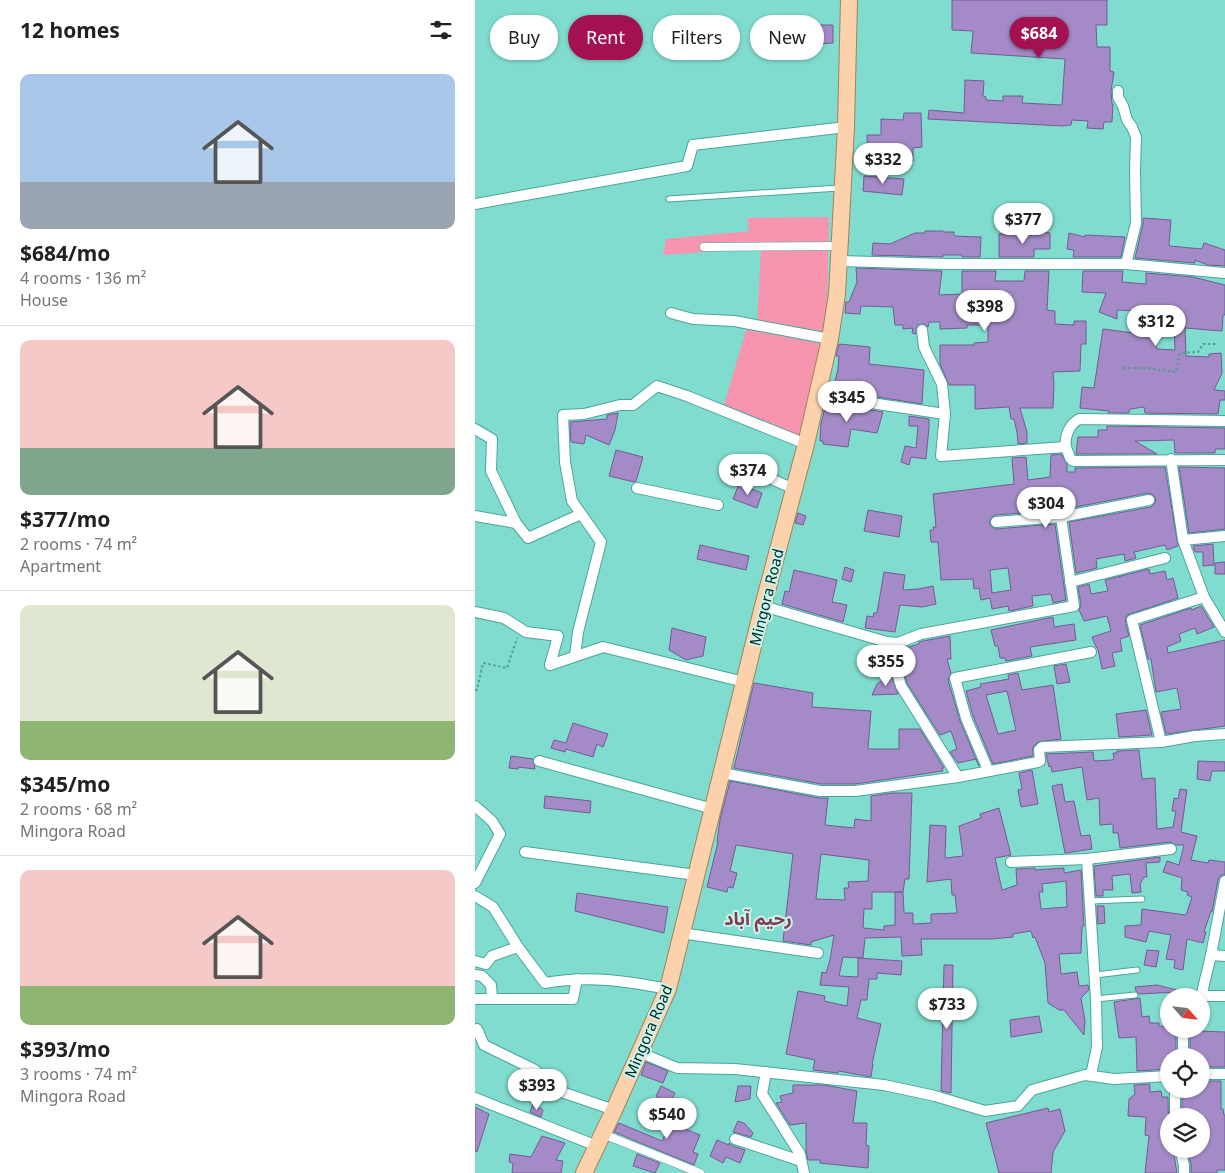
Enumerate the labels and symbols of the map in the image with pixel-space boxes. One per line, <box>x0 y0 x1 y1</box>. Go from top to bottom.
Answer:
pin: $684 <box>1009 17 1069 59</box>
pin: $332 <box>853 142 913 185</box>
pin: $377 <box>993 202 1053 245</box>
pin: $398 <box>955 290 1015 332</box>
pin: $312 <box>1126 304 1186 347</box>
pin: $345 <box>817 380 877 423</box>
pin: $374 <box>718 454 778 496</box>
pin: $304 <box>1016 486 1076 529</box>
street label: Mingora Road <box>744 546 788 648</box>
pin: $355 <box>856 644 916 687</box>
district label: رحیم آباد <box>724 906 792 932</box>
street label: Mingora Road <box>619 981 677 1081</box>
pin: $733 <box>917 988 977 1030</box>
north arrow <box>1160 988 1210 1038</box>
pin: $393 <box>507 1068 567 1111</box>
pin: $540 <box>637 1098 697 1140</box>

